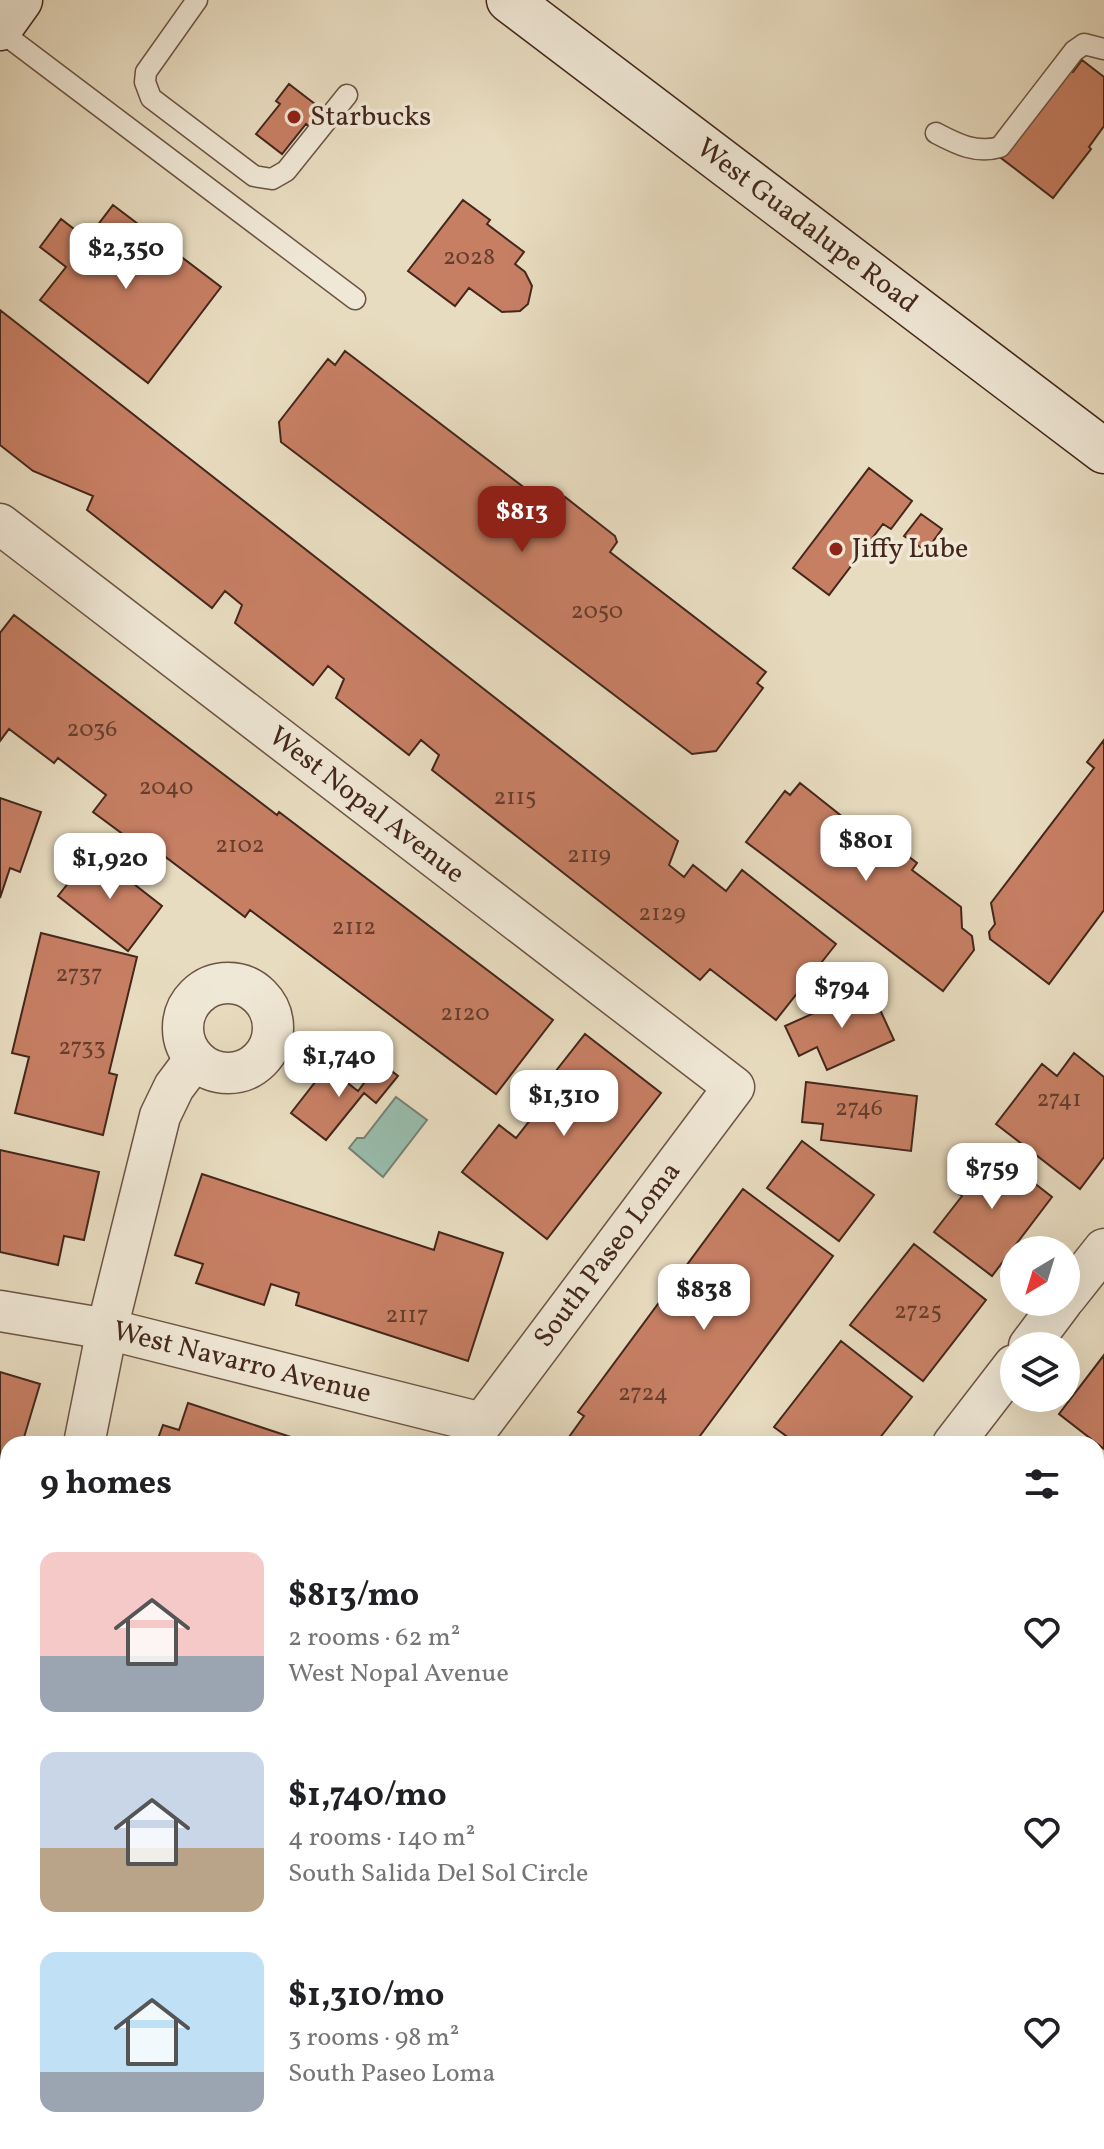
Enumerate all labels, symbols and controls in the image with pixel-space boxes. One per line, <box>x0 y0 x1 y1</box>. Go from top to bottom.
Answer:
place label: Starbucks <box>310 98 431 137</box>
marker: Starbucks <box>285 108 303 126</box>
street label: West Guadalupe Road <box>688 129 926 323</box>
pin: $2,350 <box>61 223 191 291</box>
text: $2,350 <box>88 231 164 267</box>
house number: 2028 <box>443 241 495 275</box>
pin: $813 <box>475 486 569 554</box>
text: $813 <box>496 494 548 530</box>
place label: Jiffy Lube <box>852 530 968 569</box>
marker: Jiffy Lube <box>827 540 845 558</box>
house number: 2050 <box>571 595 623 629</box>
house number: 2036 <box>67 713 117 747</box>
street label: West Nopal Avenue <box>260 717 473 893</box>
house number: 2040 <box>139 771 193 805</box>
house number: 2115 <box>493 781 537 815</box>
pin: $801 <box>819 815 913 883</box>
text: $801 <box>838 823 894 859</box>
house number: 2102 <box>215 829 265 863</box>
pin: $1,920 <box>45 833 175 901</box>
house number: 2119 <box>567 839 611 873</box>
text: $1,920 <box>72 841 148 877</box>
house number: 2129 <box>638 897 686 931</box>
house number: 2112 <box>332 911 376 945</box>
house number: 2737 <box>55 958 103 992</box>
pin: $794 <box>795 962 889 1030</box>
text: $794 <box>814 970 870 1006</box>
house number: 2120 <box>440 997 490 1031</box>
house number: 2733 <box>58 1031 106 1065</box>
pin: $1,740 <box>274 1031 404 1099</box>
text: $1,740 <box>302 1039 376 1075</box>
pin: $1,310 <box>499 1070 629 1138</box>
text: $1,310 <box>528 1078 600 1114</box>
house number: 2741 <box>1036 1083 1082 1117</box>
house number: 2746 <box>835 1092 883 1126</box>
pin: $759 <box>945 1143 1039 1211</box>
text: $759 <box>965 1151 1019 1187</box>
street label: South Paseo Loma <box>525 1154 691 1356</box>
north arrow <box>1000 1236 1080 1316</box>
map controls <box>1000 1236 1080 1412</box>
pin: $838 <box>657 1264 751 1332</box>
text: $838 <box>676 1272 732 1308</box>
house number: 2725 <box>894 1295 942 1329</box>
house number: 2117 <box>385 1299 429 1333</box>
street label: West Navarro Avenue <box>109 1312 375 1414</box>
button: layers <box>1000 1332 1080 1412</box>
house number: 2724 <box>618 1377 668 1411</box>
text: 9 homes <box>40 1461 172 1508</box>
icon: filters <box>1020 1462 1064 1506</box>
text: $813/mo <box>288 1573 419 1620</box>
icon: home <box>104 1584 200 1680</box>
icon: heart <box>1020 1610 1064 1654</box>
text: 2 rooms · 62 m² <box>288 1620 460 1656</box>
text: West Nopal Avenue <box>288 1656 509 1692</box>
text: $1,740/mo <box>288 1773 447 1820</box>
icon: home <box>104 1784 200 1880</box>
icon: heart <box>1020 1810 1064 1854</box>
text: 4 rooms · 140 m² <box>288 1820 475 1856</box>
text: South Salida Del Sol Circle <box>288 1856 588 1892</box>
text: $1,310/mo <box>288 1973 445 2020</box>
icon: home <box>104 1984 200 2080</box>
icon: heart <box>1020 2010 1064 2054</box>
text: 3 rooms · 98 m² <box>288 2020 459 2056</box>
text: South Paseo Loma <box>288 2056 496 2092</box>

